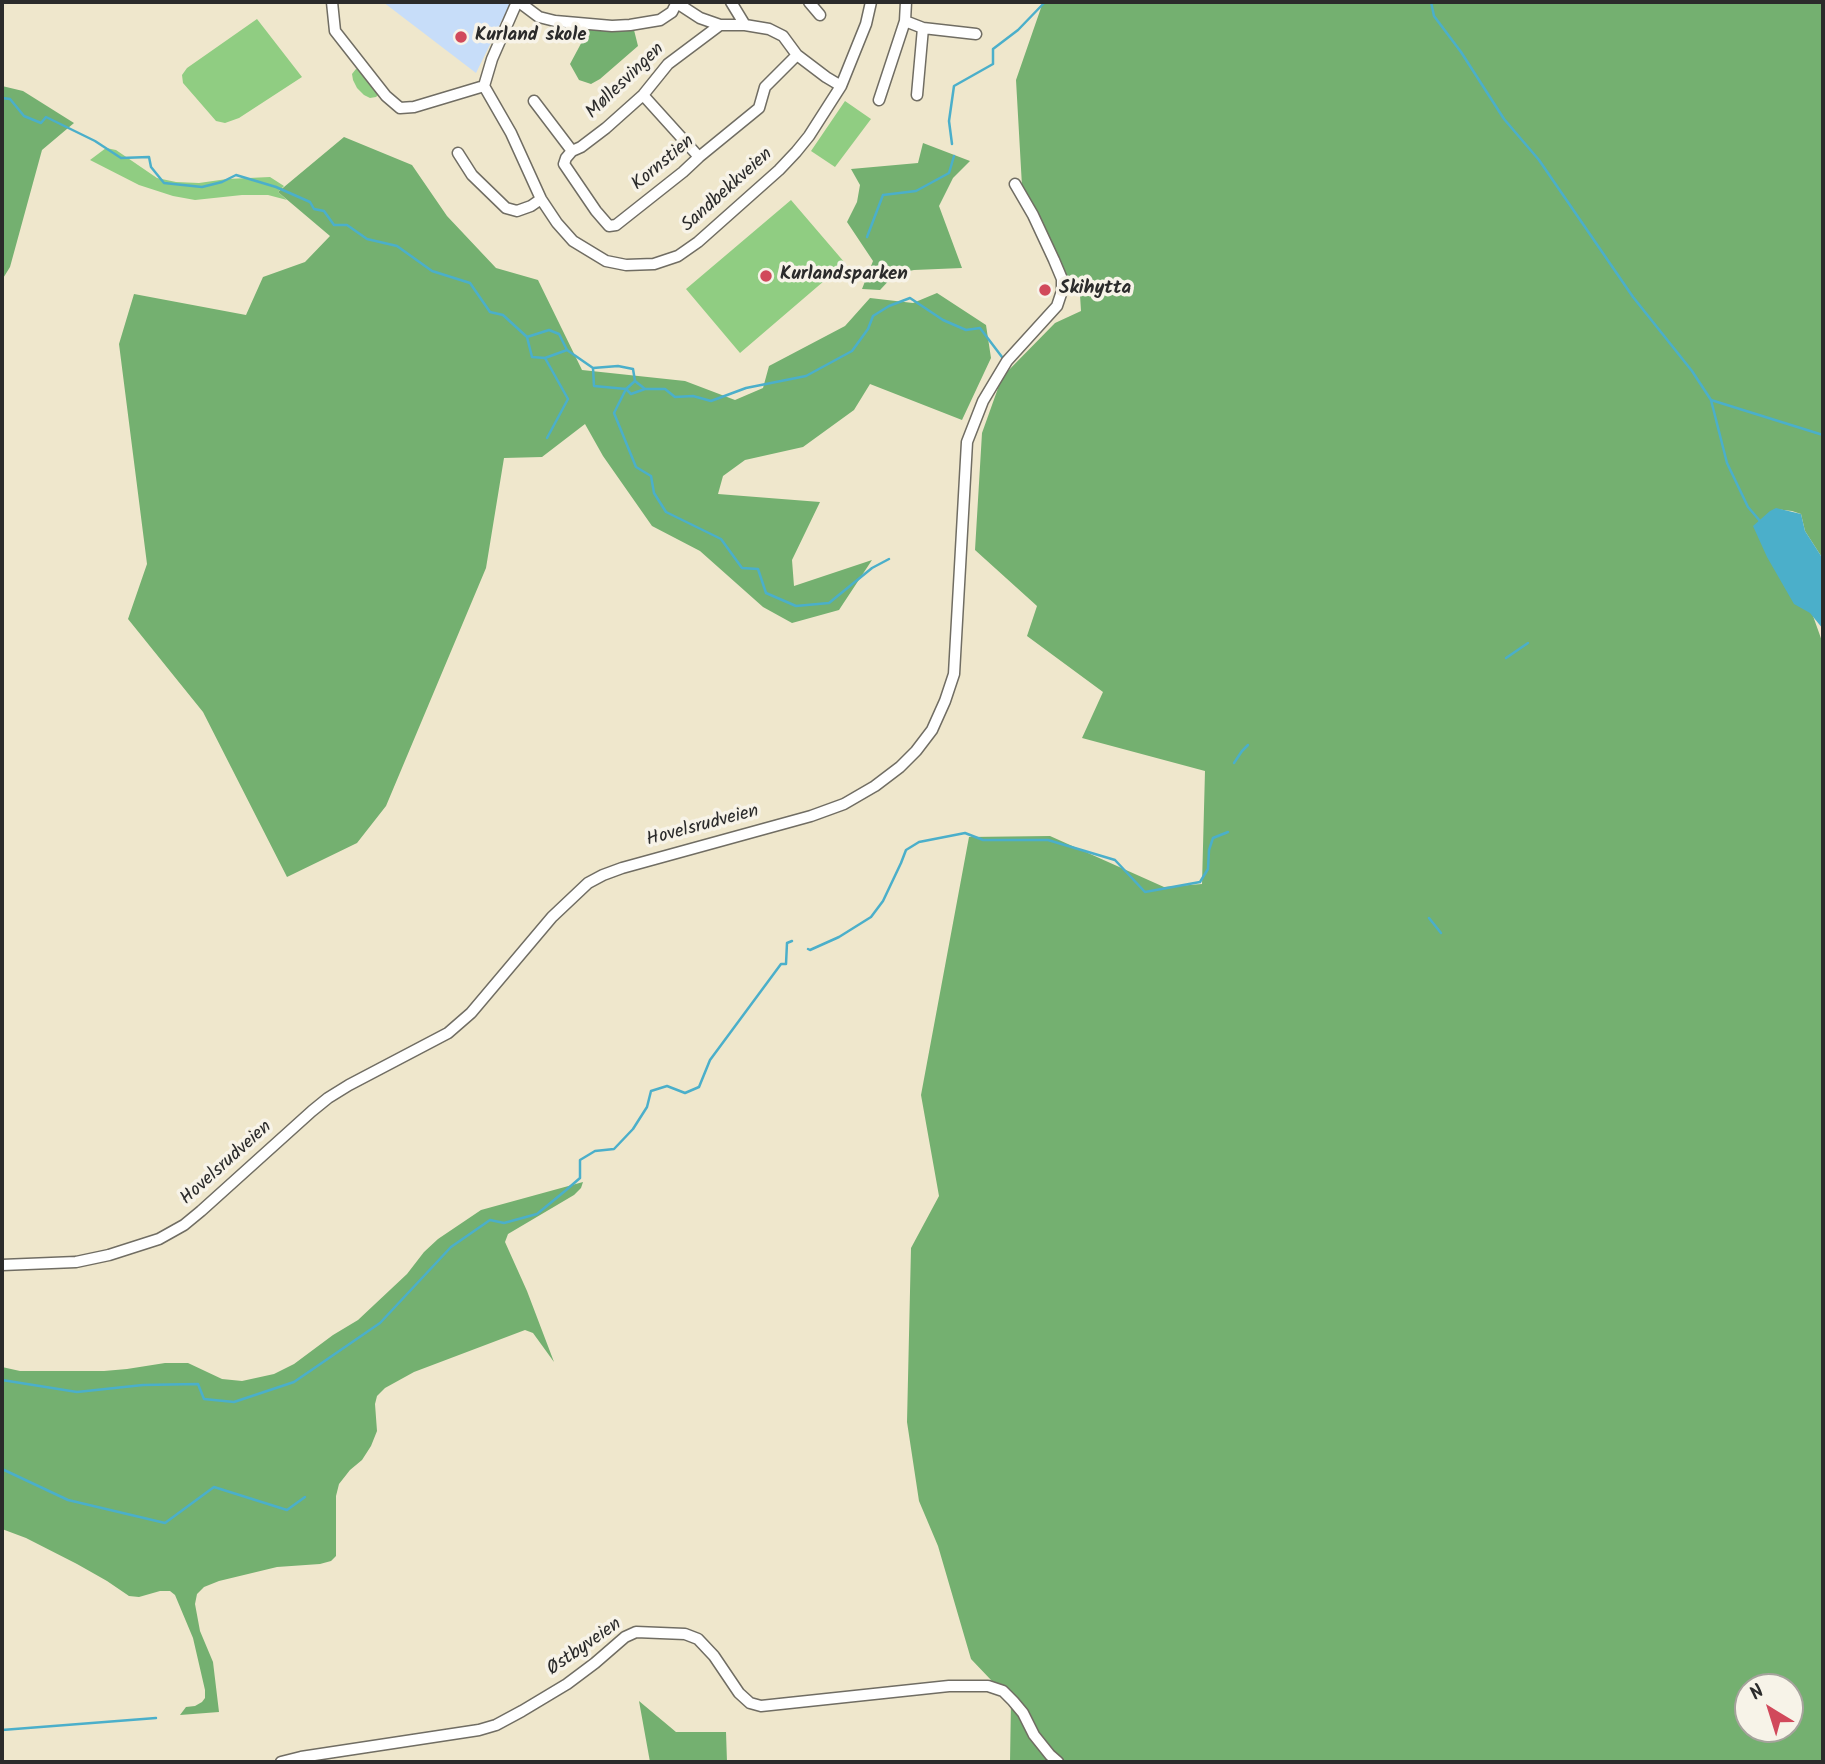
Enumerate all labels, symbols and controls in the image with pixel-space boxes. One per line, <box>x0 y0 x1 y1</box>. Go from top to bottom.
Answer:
place label: Kurland skole <box>475 26 587 48</box>
marker: Kurland skole <box>453 29 469 45</box>
street label: Møllesvingen <box>582 39 670 125</box>
street label: Kornstien <box>628 131 700 197</box>
street label: Sandbekkveien <box>678 144 778 238</box>
place label: Kurlandsparken <box>780 265 908 287</box>
marker: Kurlandsparken <box>758 268 774 284</box>
place label: Skihytta <box>1059 279 1131 301</box>
marker: Skihytta <box>1037 282 1053 298</box>
street label: Hovelsrudveien <box>644 801 762 853</box>
street label: Hovelsrudveien <box>177 1117 277 1211</box>
street label: Østbyveien <box>543 1614 627 1682</box>
north arrow <box>1734 1673 1804 1743</box>
text: N <box>1743 1678 1771 1709</box>

